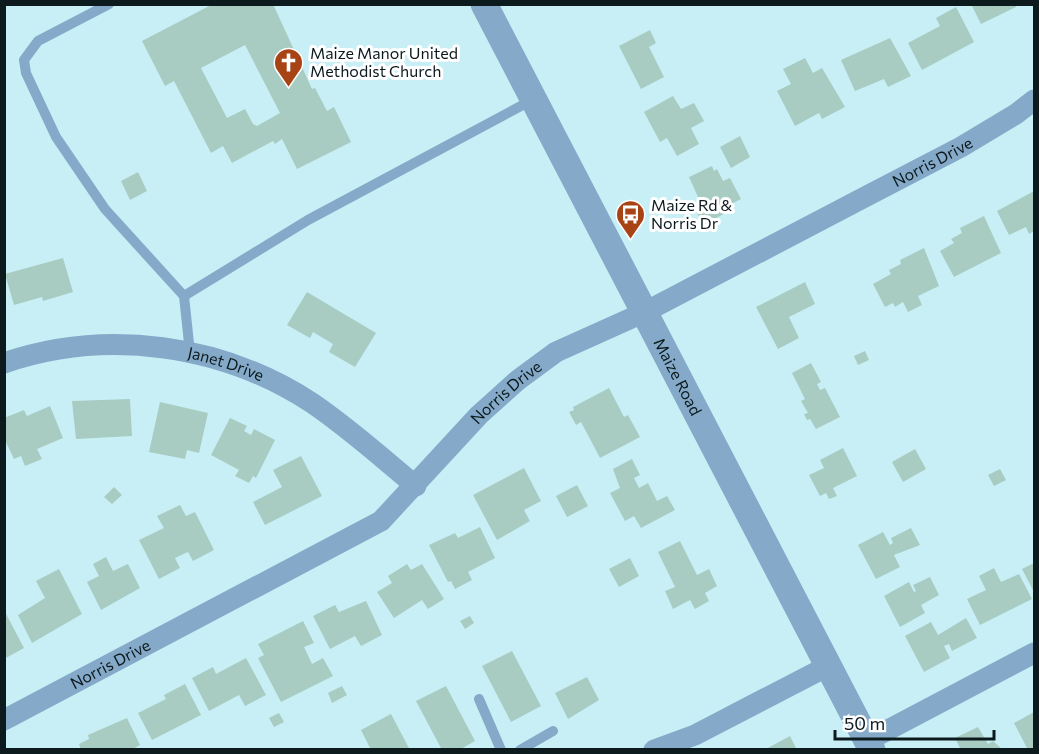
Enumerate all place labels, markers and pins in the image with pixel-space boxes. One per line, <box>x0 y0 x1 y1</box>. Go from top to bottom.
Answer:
place label: Maize Manor United Methodist Church <box>310 43 458 80</box>
church icon: Maize Manor United Methodist Church <box>273 46 305 88</box>
place label: Maize Rd & Norris Dr <box>651 195 733 232</box>
bus stop icon: Maize Rd & Norris Dr <box>614 198 646 240</box>

